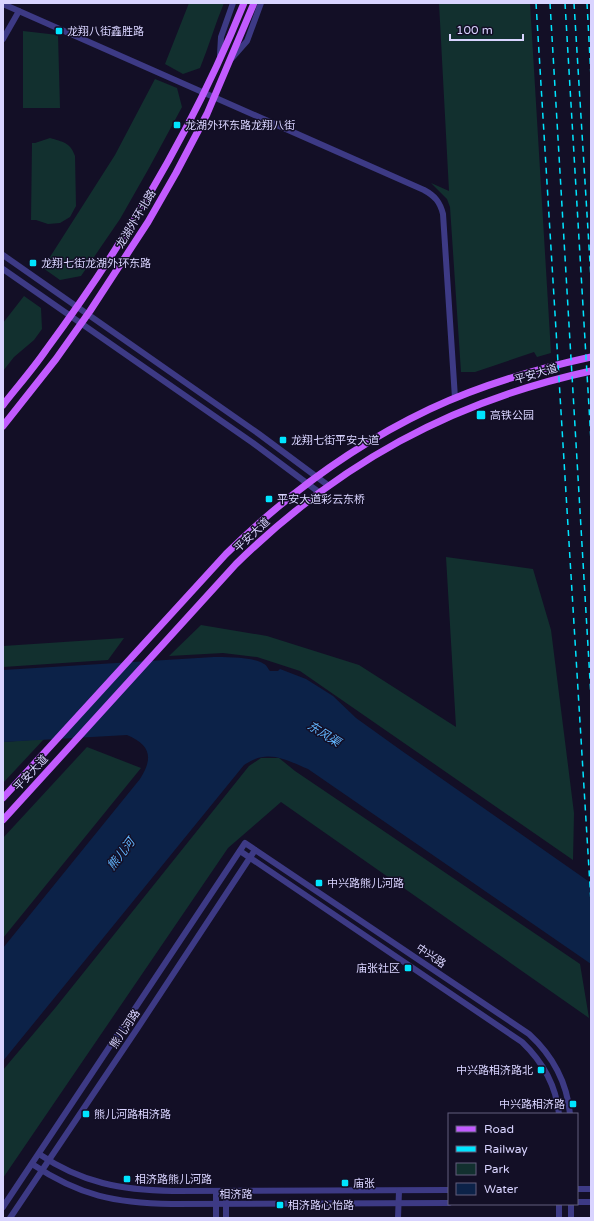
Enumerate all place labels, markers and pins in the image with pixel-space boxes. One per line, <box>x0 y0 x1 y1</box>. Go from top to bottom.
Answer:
place label: 龙翔八街鑫胜路 <box>67 25 144 38</box>
marker: 龙翔八街鑫胜路 <box>54 26 64 36</box>
place label: 龙湖外环东路龙翔八街 <box>185 119 295 132</box>
marker: 龙湖外环东路龙翔八街 <box>172 120 182 130</box>
place label: 龙翔七街龙湖外环东路 <box>41 257 151 270</box>
marker: 龙翔七街龙湖外环东路 <box>28 258 38 268</box>
marker: 高铁公园 <box>475 409 487 421</box>
place label: 高铁公园 <box>490 409 534 422</box>
place label: 龙翔七街平安大道 <box>291 434 379 447</box>
marker: 龙翔七街平安大道 <box>278 435 288 445</box>
place label: 平安大道彩云东桥 <box>277 493 365 506</box>
marker: 平安大道彩云东桥 <box>264 494 274 504</box>
place label: 中兴路熊儿河路 <box>327 877 404 890</box>
marker: 中兴路熊儿河路 <box>314 878 324 888</box>
place label: 庙张社区 <box>356 962 400 975</box>
marker: 庙张社区 <box>403 963 413 973</box>
place label: 中兴路相济路北 <box>456 1064 533 1077</box>
marker: 中兴路相济路北 <box>536 1065 546 1075</box>
place label: 中兴路相济路 <box>499 1098 565 1111</box>
marker: 中兴路相济路 <box>568 1099 578 1109</box>
place label: 熊儿河路相济路 <box>94 1108 171 1121</box>
marker: 熊儿河路相济路 <box>81 1109 91 1119</box>
place label: 相济路熊儿河路 <box>135 1173 212 1186</box>
marker: 相济路熊儿河路 <box>122 1174 132 1184</box>
place label: 庙张 <box>353 1177 375 1190</box>
marker: 庙张 <box>340 1178 350 1188</box>
place label: 相济路心怡路 <box>288 1199 354 1212</box>
marker: 相济路心怡路 <box>275 1200 285 1210</box>

